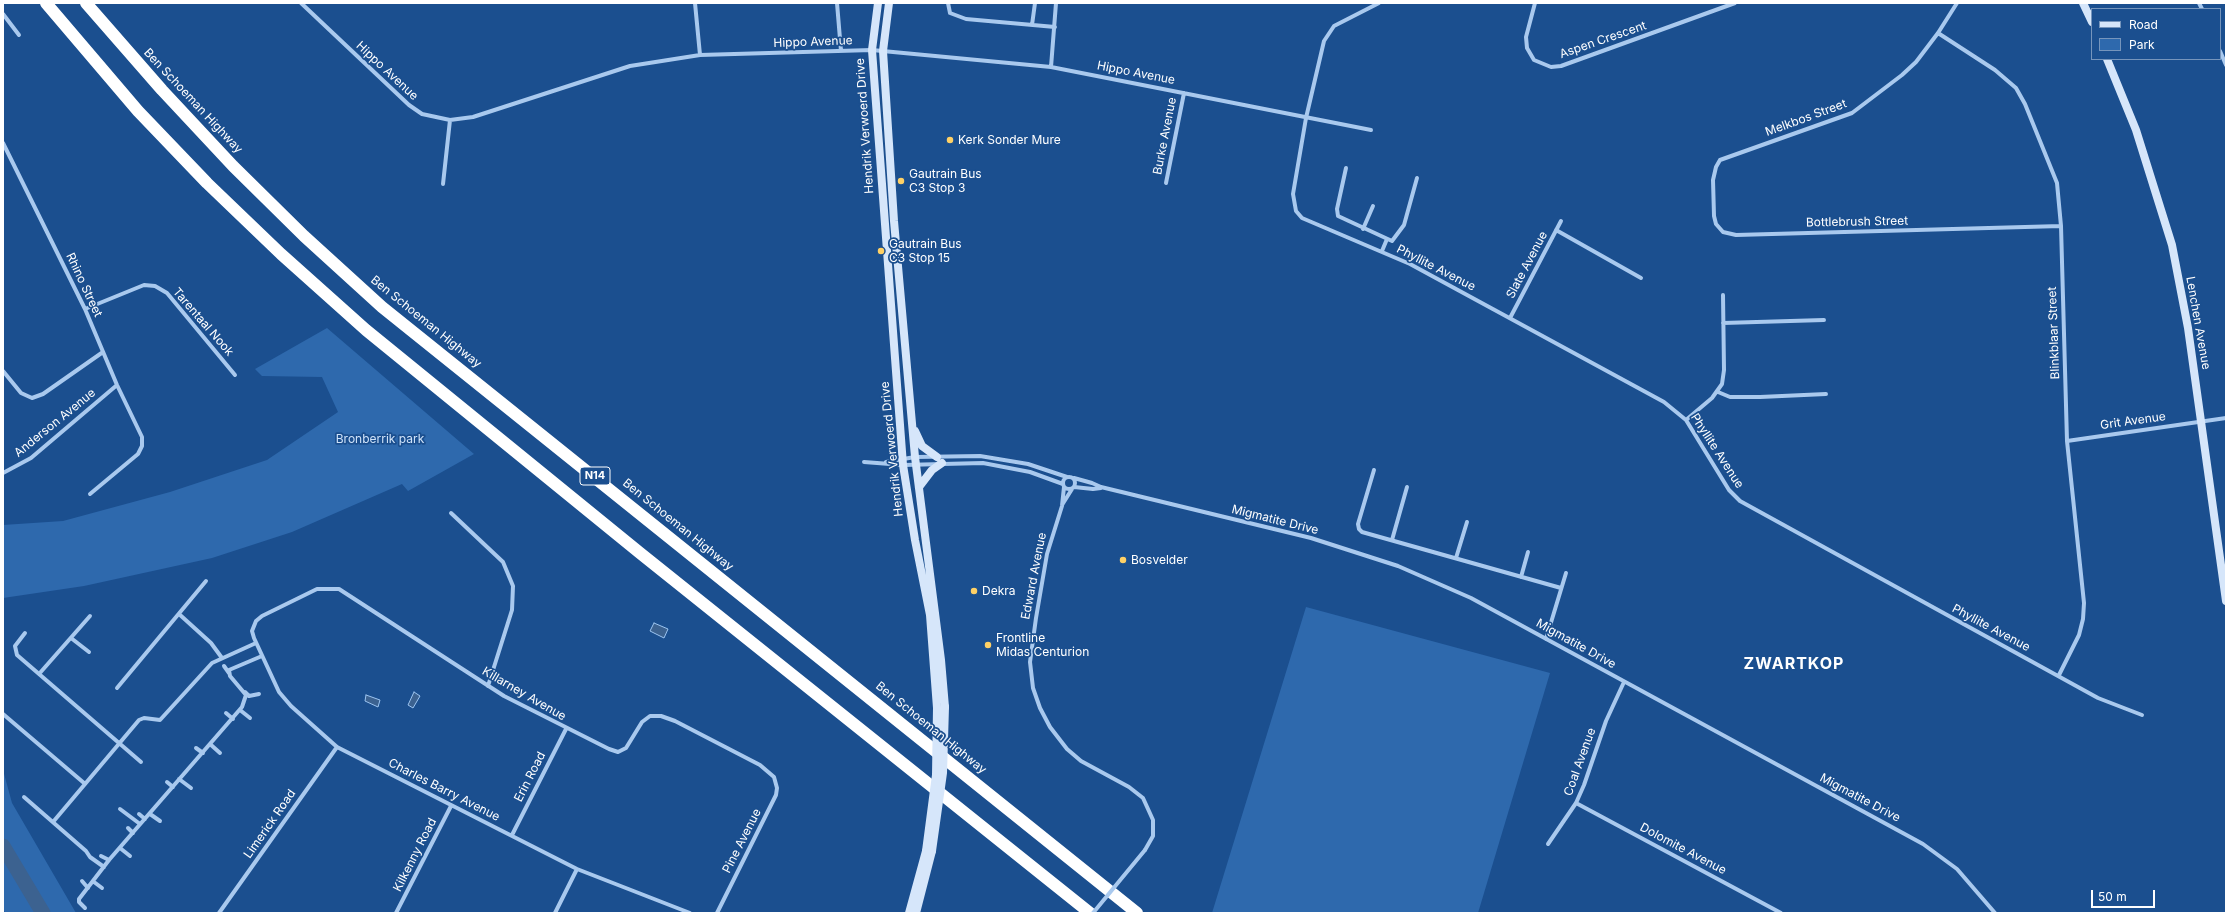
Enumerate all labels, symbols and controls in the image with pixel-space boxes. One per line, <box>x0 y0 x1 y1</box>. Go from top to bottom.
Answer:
legend <box>2091 8 2221 60</box>
text: Road <box>2129 17 2158 32</box>
street label: Aspen Crescent <box>1558 18 1648 62</box>
street label: Hippo Avenue <box>773 33 853 51</box>
text: Park <box>2129 37 2155 52</box>
street label: Hippo Avenue <box>353 39 421 103</box>
street label: Ben Schoeman Highway <box>141 46 245 156</box>
street label: Hendrik Verwoerd Drive <box>853 58 877 194</box>
street label: Hippo Avenue <box>1096 58 1176 88</box>
street label: Burke Avenue <box>1150 96 1180 176</box>
street label: Melkbos Street <box>1763 97 1849 139</box>
place label: Kerk Sonder Mure <box>958 133 1061 147</box>
marker: Kerk Sonder Mure <box>945 135 955 145</box>
place label: Gautrain Bus C3 Stop 3 <box>909 167 982 195</box>
marker: Gautrain Bus C3 Stop 3 <box>896 176 906 186</box>
street label: Bottlebrush Street <box>1806 214 1908 230</box>
street label: Slate Avenue <box>1503 229 1551 301</box>
place label: Gautrain Bus C3 Stop 15 <box>889 237 962 265</box>
street label: Phyllite Avenue <box>1394 242 1478 294</box>
marker: Gautrain Bus C3 Stop 15 <box>876 246 886 256</box>
street label: Rhino Street <box>63 251 105 319</box>
street label: Ben Schoeman Highway <box>368 273 484 371</box>
street label: Lenchen Avenue <box>2183 275 2213 371</box>
street label: Tarentaal Nook <box>169 285 237 359</box>
street label: Blinkblaar Street <box>2045 286 2063 380</box>
street label: Hendrik Verwoerd Drive <box>878 381 906 517</box>
street label: Anderson Avenue <box>11 386 99 460</box>
street label: Grit Avenue <box>2099 409 2167 433</box>
street label: Phyllite Avenue <box>1687 411 1747 491</box>
park label: Bronberrik park <box>336 432 424 446</box>
road number: N14 <box>580 467 610 485</box>
street label: Ben Schoeman Highway <box>620 476 736 574</box>
street label: Migmatite Drive <box>1230 502 1320 538</box>
street label: Edward Avenue <box>1019 531 1049 621</box>
place label: Bosvelder <box>1131 553 1188 567</box>
marker: Bosvelder <box>1118 555 1128 565</box>
place label: Dekra <box>982 584 1015 598</box>
marker: Dekra <box>969 586 979 596</box>
street label: Phyllite Avenue <box>1949 601 2033 655</box>
street label: Migmatite Drive <box>1534 616 1618 672</box>
place label: Frontline Midas Centurion <box>996 631 1089 659</box>
marker: Frontline Midas Centurion <box>983 640 993 650</box>
district label: ZWARTKOP <box>1744 654 1844 674</box>
street label: Killarney Avenue <box>479 664 569 724</box>
street label: Ben Schoeman Highway <box>873 679 989 777</box>
street label: Coal Avenue <box>1561 726 1599 798</box>
street label: Erin Road <box>511 750 549 804</box>
street label: Charles Barry Avenue <box>386 756 502 824</box>
street label: Migmatite Drive <box>1817 771 1903 825</box>
street label: Limerick Road <box>241 787 299 861</box>
street label: Pine Avenue <box>720 806 764 876</box>
street label: Kilkenny Road <box>390 816 440 894</box>
street label: Dolomite Avenue <box>1637 820 1729 878</box>
scale bar <box>2093 882 2157 908</box>
text: 50 m <box>2098 889 2127 904</box>

